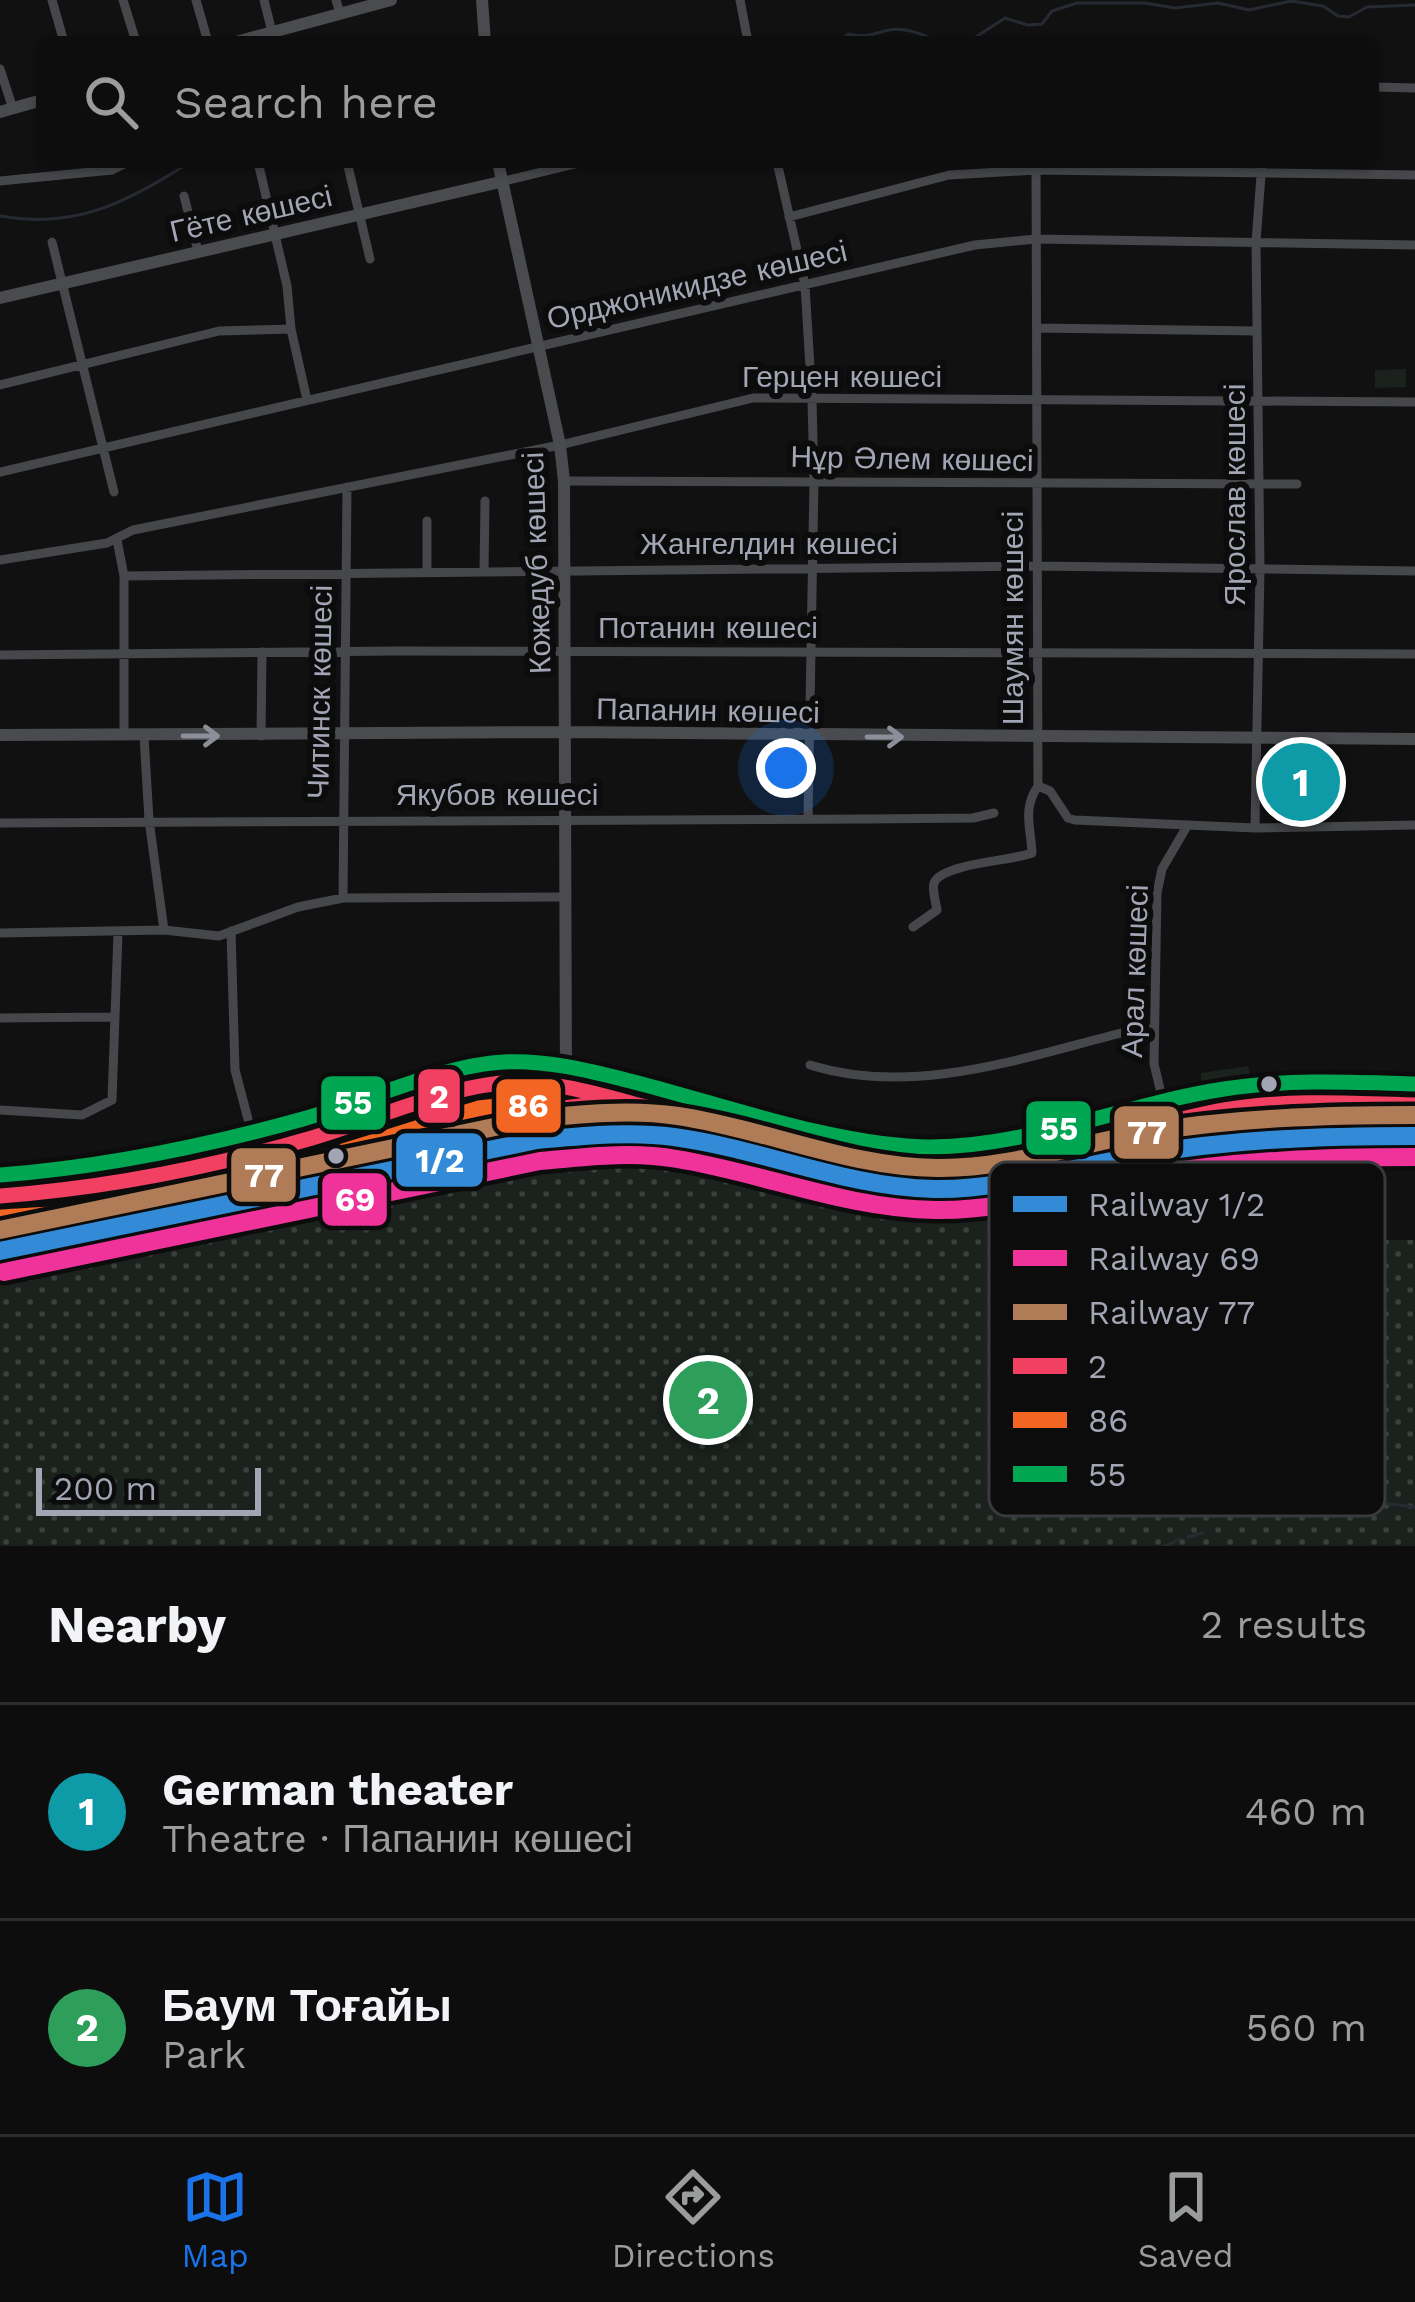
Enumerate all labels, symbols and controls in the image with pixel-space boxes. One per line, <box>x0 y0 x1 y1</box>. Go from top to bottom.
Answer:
search box <box>36 36 1379 168</box>
icon: search <box>78 69 144 135</box>
text: Search here <box>174 76 438 129</box>
street label: Гёте көшесі <box>166 178 335 249</box>
street label: Орджоникидзе көшесі <box>543 233 850 336</box>
street label: Герцен көшесі <box>742 359 942 394</box>
street label: Ярослав көшесі <box>1217 384 1252 606</box>
street label: Нұр Әлем көшесі <box>790 439 1034 478</box>
street label: Кожедуб көшесі <box>515 451 558 675</box>
street label: Шаумян көшесі <box>995 511 1030 725</box>
street label: Жангелдин көшесі <box>640 526 898 561</box>
street label: Читинск көшесі <box>300 584 339 799</box>
street label: Потанин көшесі <box>598 610 818 645</box>
street label: Папанин көшесі <box>596 691 820 730</box>
one-way arrow <box>181 725 220 747</box>
one-way arrow <box>865 726 904 748</box>
pin: 1 <box>1262 737 1340 827</box>
your location <box>756 738 816 798</box>
street label: Якубов көшесі <box>396 777 598 812</box>
street label: Арал көшесі <box>1114 884 1155 1058</box>
line badge: 2 <box>416 1067 462 1125</box>
unlabelled marker <box>1258 1073 1280 1095</box>
line badge: 55 <box>319 1074 388 1132</box>
text: 2 <box>429 1077 449 1116</box>
line badge: 86 <box>494 1077 563 1135</box>
text: 55 <box>334 1083 372 1122</box>
text: 86 <box>507 1086 549 1125</box>
line badge: 55 <box>1024 1099 1093 1157</box>
line badge: 77 <box>1112 1104 1181 1161</box>
text: 55 <box>1040 1109 1078 1148</box>
text: 77 <box>1127 1113 1167 1152</box>
line badge: 1/2 <box>394 1131 485 1189</box>
text: 1/2 <box>416 1141 464 1180</box>
unlabelled marker <box>325 1145 347 1167</box>
line badge: 77 <box>229 1146 298 1204</box>
text: 77 <box>244 1156 284 1195</box>
legend <box>989 1162 1385 1516</box>
line badge: 69 <box>320 1171 389 1228</box>
text: 69 <box>335 1180 375 1219</box>
text: Railway 1/2 <box>1088 1185 1265 1224</box>
text: Railway 69 <box>1088 1239 1260 1278</box>
text: Railway 77 <box>1088 1293 1255 1332</box>
text: 2 <box>1088 1347 1107 1386</box>
pin: 2 <box>669 1355 747 1445</box>
text: 86 <box>1088 1401 1128 1440</box>
text: 55 <box>1088 1455 1126 1494</box>
scale bar <box>36 1462 261 1515</box>
text: 200 m <box>54 1469 157 1508</box>
text: Nearby <box>48 1595 226 1654</box>
text: 2 results <box>1201 1602 1367 1647</box>
text: German theater <box>162 1763 513 1816</box>
text: 1 <box>79 1789 95 1834</box>
text: 460 m <box>1245 1789 1367 1834</box>
text: Theatre · Папанин көшесі <box>162 1816 633 1861</box>
text: Баум Тоғайы <box>162 1979 452 2032</box>
text: 2 <box>75 2005 99 2050</box>
text: 560 m <box>1246 2005 1367 2050</box>
text: Park <box>162 2032 246 2077</box>
tab: Map <box>181 2164 249 2275</box>
tab: Directions <box>612 2164 775 2275</box>
tab: Saved <box>1138 2164 1234 2275</box>

